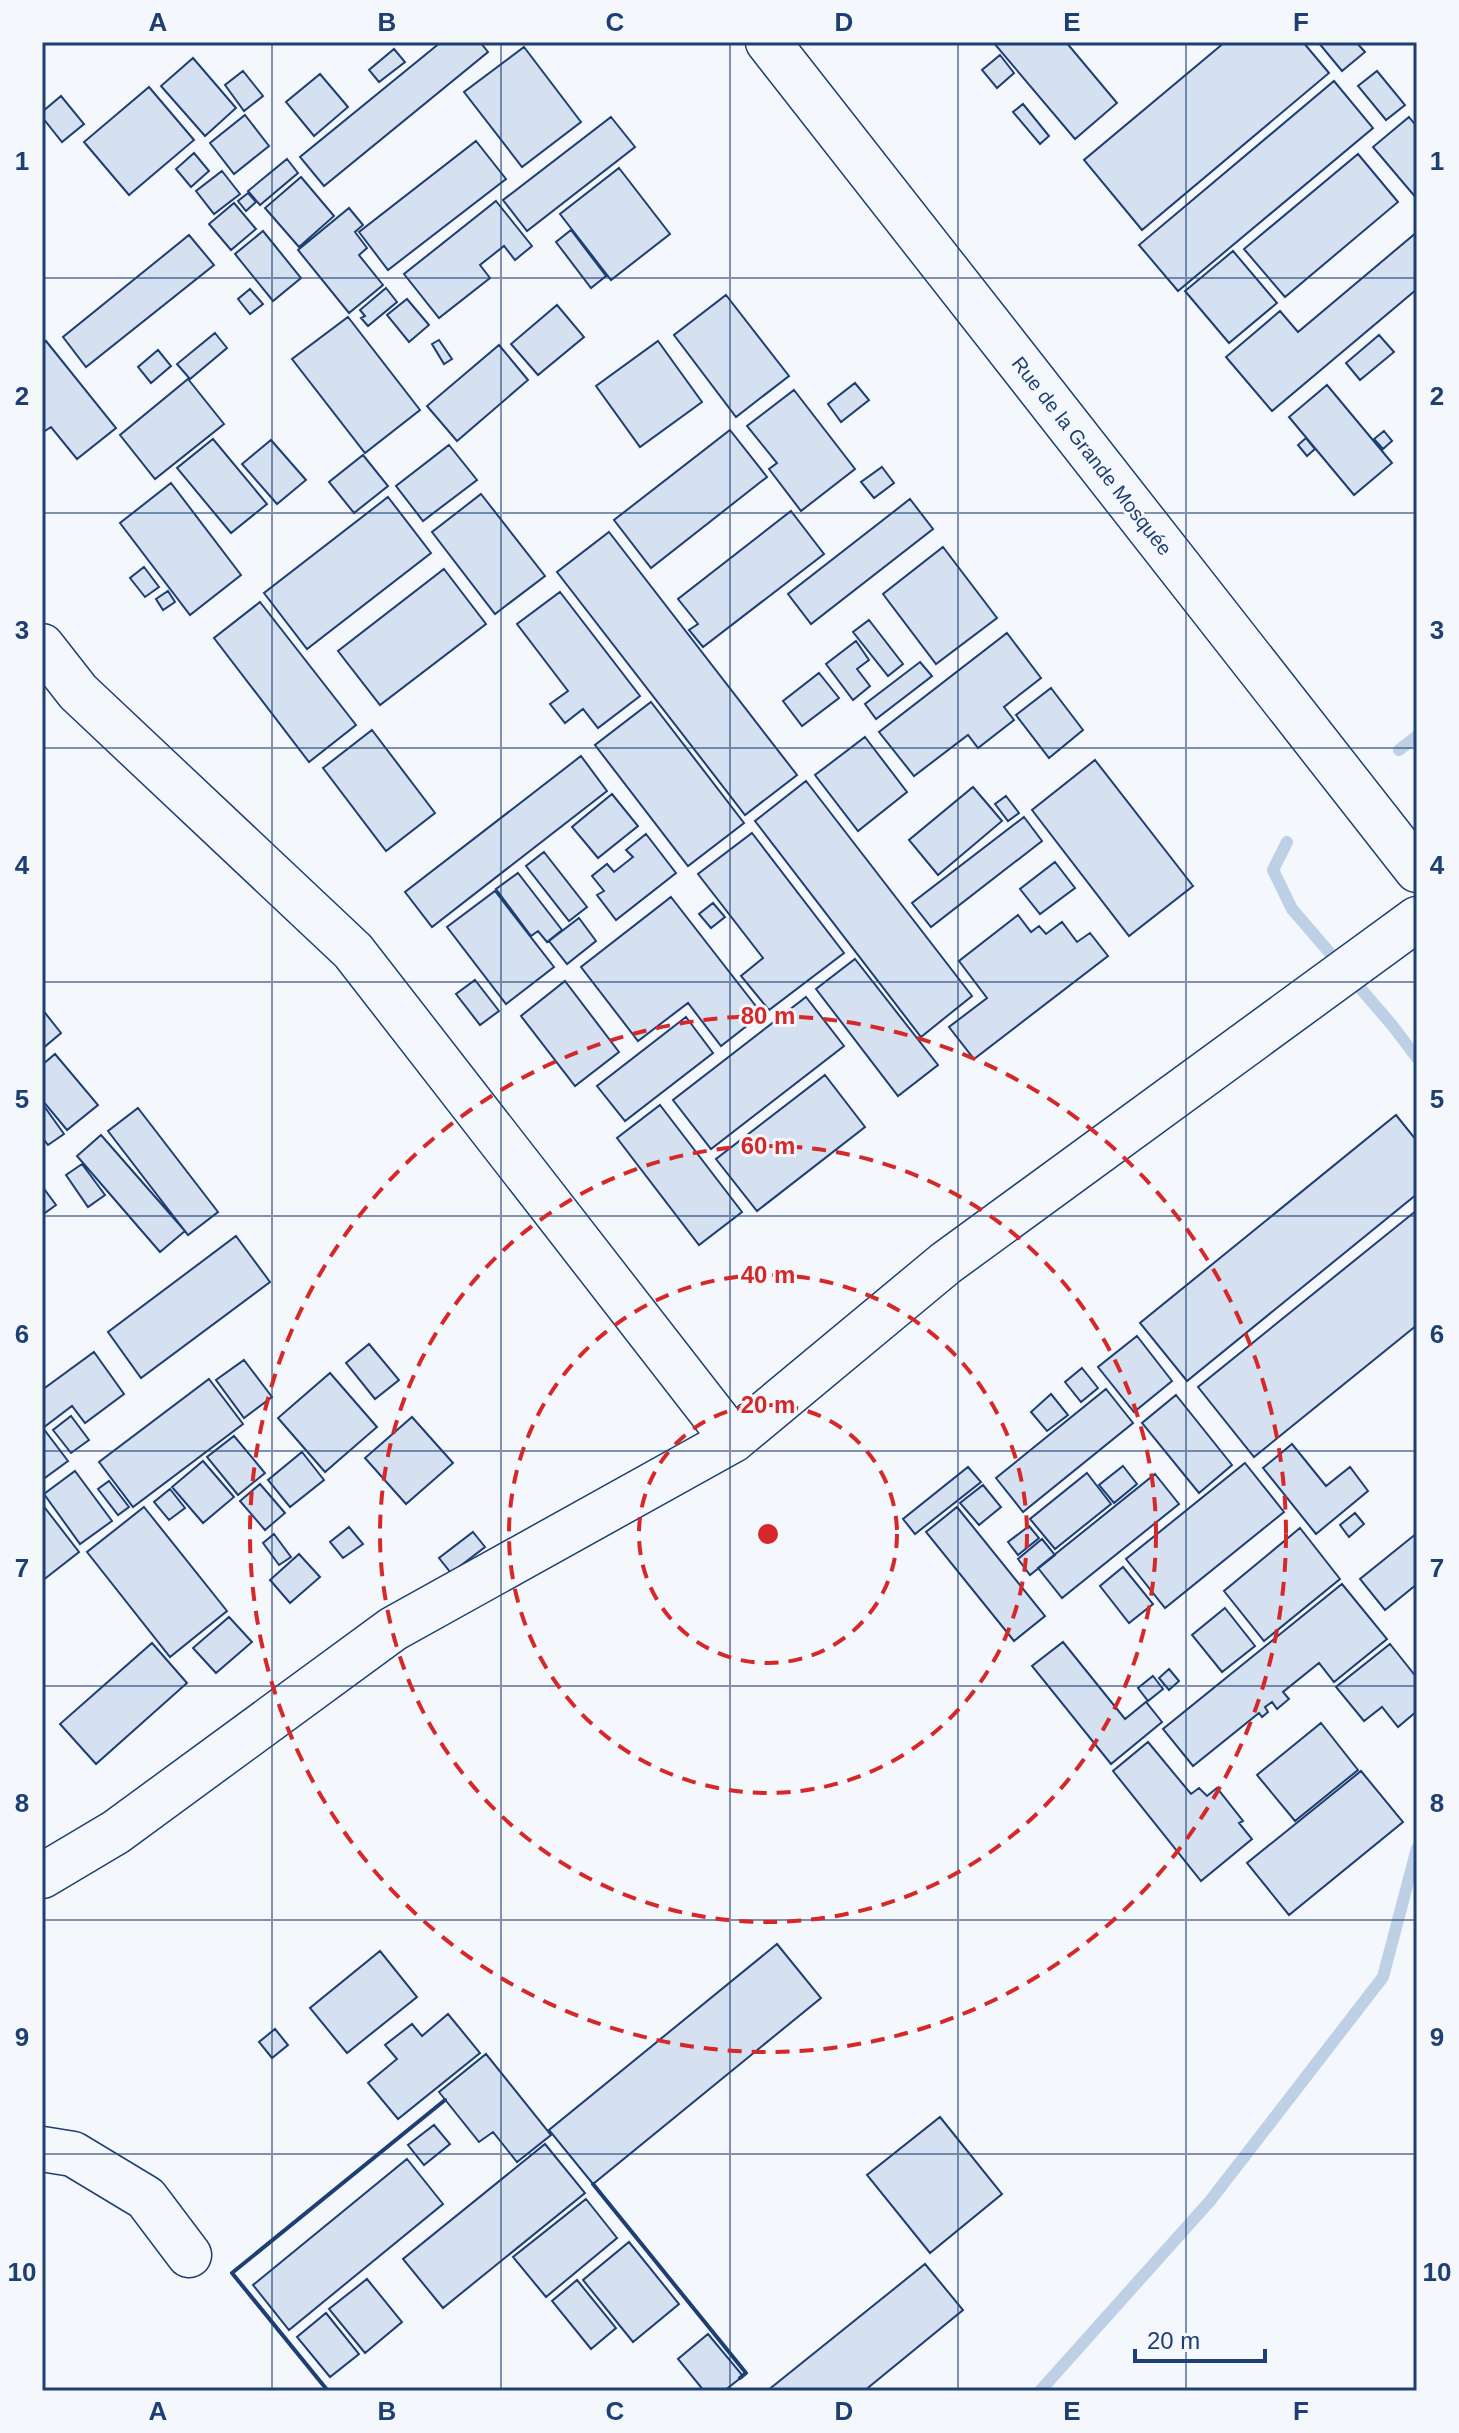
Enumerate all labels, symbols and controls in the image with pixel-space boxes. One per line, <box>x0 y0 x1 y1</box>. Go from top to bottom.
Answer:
text: A <box>149 7 168 37</box>
text: B <box>378 7 396 37</box>
text: C <box>606 7 625 37</box>
text: D <box>835 7 853 37</box>
text: E <box>1063 7 1081 37</box>
text: F <box>1293 7 1309 37</box>
text: 1 <box>15 146 29 176</box>
text: 1 <box>1430 146 1444 176</box>
street label: Rue de la Grande Mosquée <box>1008 352 1176 560</box>
text: 2 <box>15 381 29 411</box>
text: 2 <box>1430 381 1444 411</box>
text: 3 <box>15 615 29 645</box>
text: 3 <box>1430 615 1444 645</box>
text: 4 <box>15 850 30 880</box>
text: 4 <box>1430 850 1445 880</box>
text: 80 m <box>741 1002 795 1029</box>
text: 5 <box>15 1084 29 1114</box>
text: 5 <box>1430 1084 1444 1114</box>
text: 60 m <box>741 1132 795 1159</box>
text: 40 m <box>741 1261 795 1288</box>
text: 6 <box>15 1319 29 1349</box>
text: 6 <box>1430 1319 1444 1349</box>
text: 20 m <box>741 1391 795 1418</box>
centre of rings <box>754 1520 782 1548</box>
text: 7 <box>15 1553 29 1583</box>
text: 7 <box>1430 1553 1444 1583</box>
text: 8 <box>15 1788 29 1818</box>
text: 8 <box>1430 1788 1444 1818</box>
text: 9 <box>15 2022 29 2052</box>
text: 9 <box>1430 2022 1444 2052</box>
text: 10 <box>8 2257 36 2287</box>
text: 10 <box>1423 2257 1451 2287</box>
scale bar <box>1135 2313 1265 2363</box>
text: 20 m <box>1147 2327 1200 2354</box>
text: A <box>149 2396 168 2426</box>
text: B <box>378 2396 396 2426</box>
text: C <box>606 2396 625 2426</box>
text: D <box>835 2396 853 2426</box>
text: E <box>1063 2396 1081 2426</box>
text: F <box>1293 2396 1309 2426</box>

